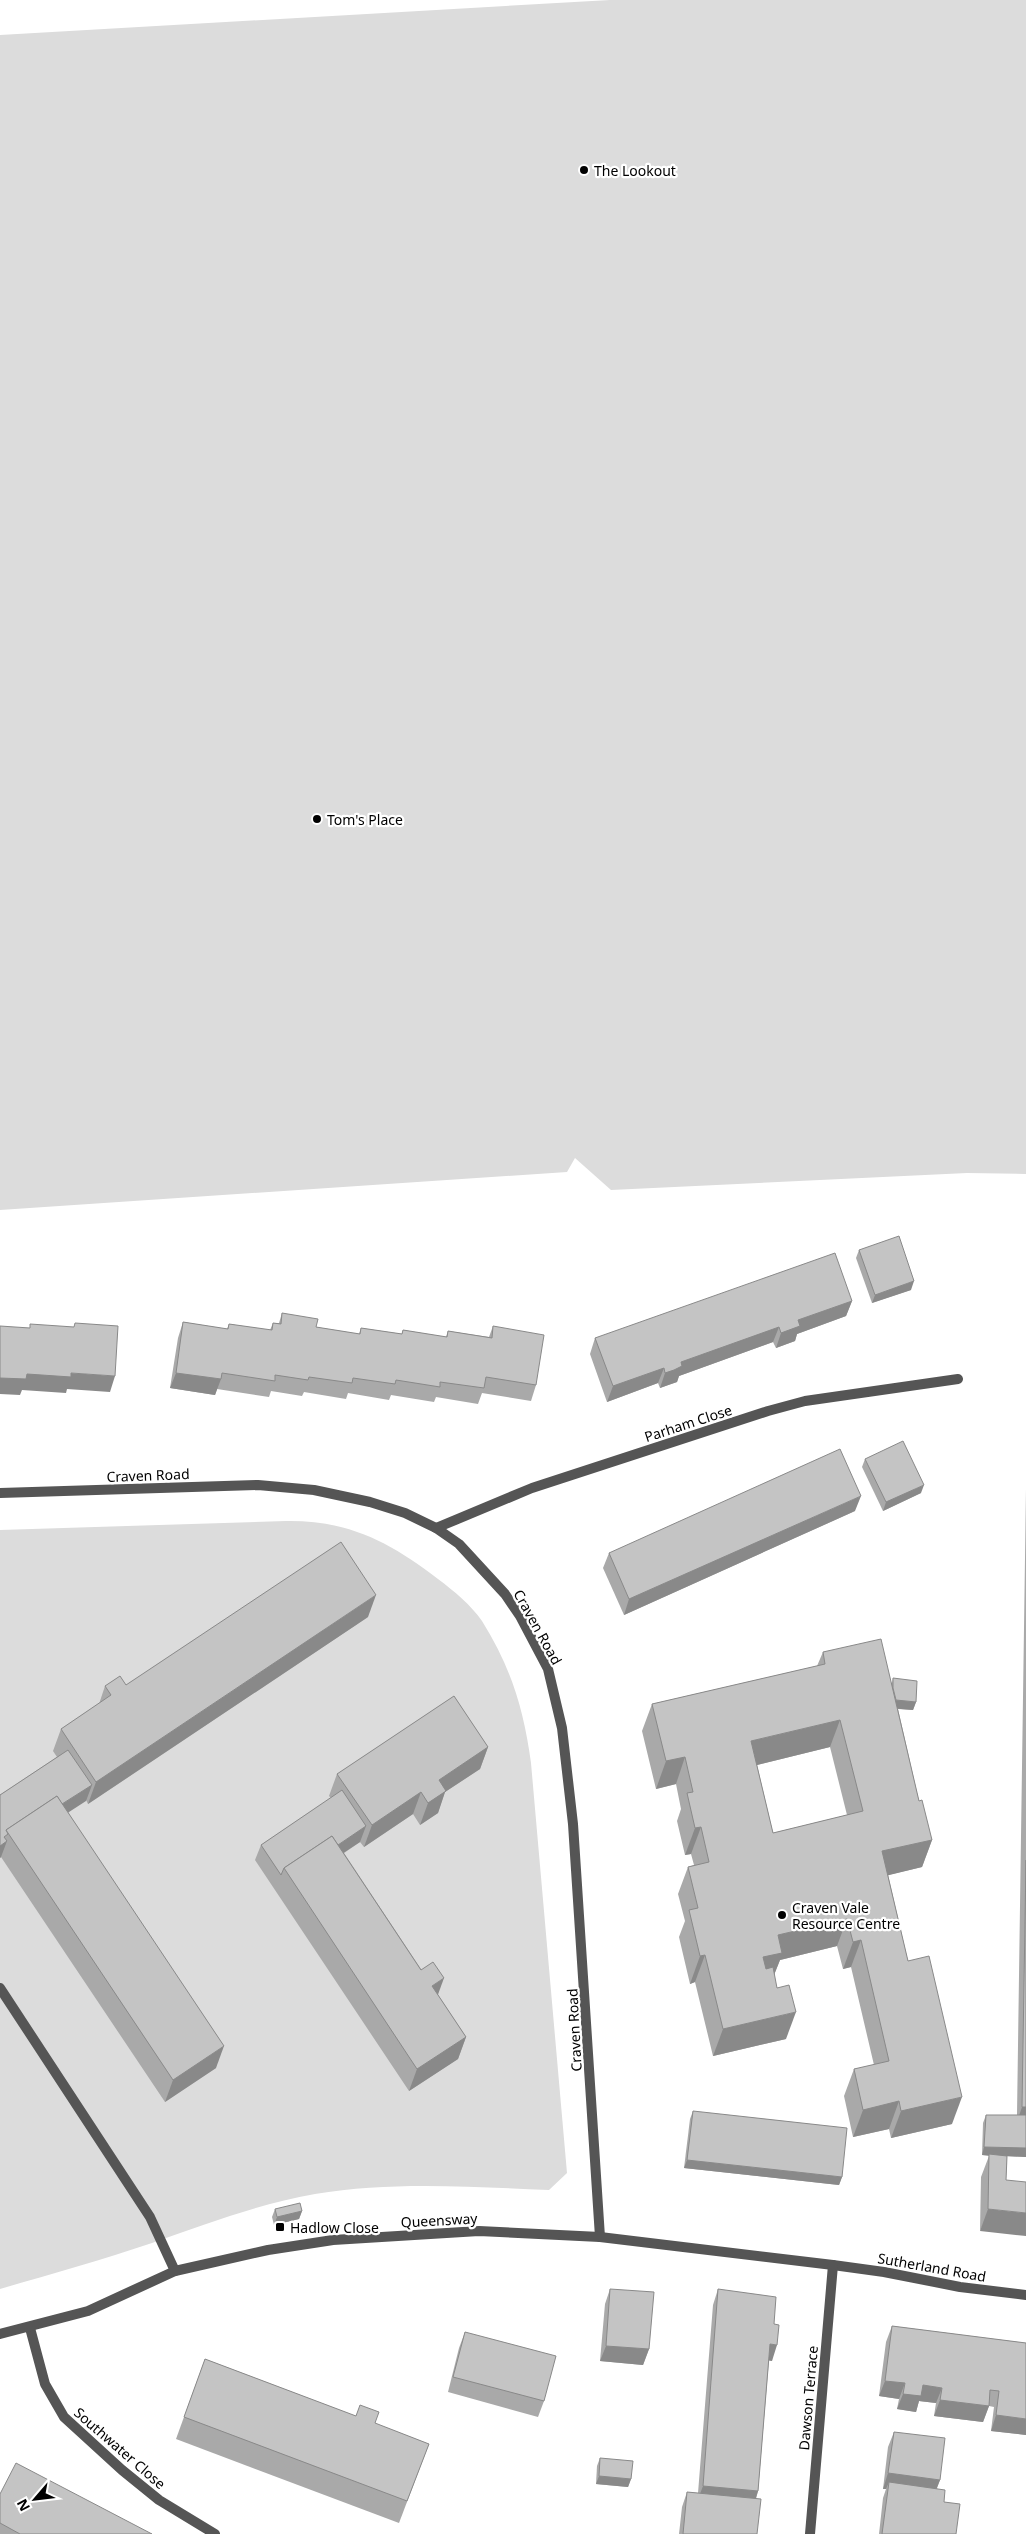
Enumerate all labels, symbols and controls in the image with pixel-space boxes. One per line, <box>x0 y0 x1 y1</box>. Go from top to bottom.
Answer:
place label: The Lookout <box>594 161 676 180</box>
marker: The Lookout <box>578 164 590 176</box>
place label: Tom's Place <box>327 810 403 829</box>
marker: Tom's Place <box>311 813 323 825</box>
street label: Parham Close <box>642 1400 734 1446</box>
street label: Craven Road <box>106 1464 190 1486</box>
street label: Craven Road <box>510 1586 566 1668</box>
place label: Craven Vale Resource Centre <box>792 1898 900 1933</box>
marker: Craven Vale Resource Centre <box>776 1909 788 1921</box>
street label: Craven Road <box>562 1988 586 2072</box>
street label: Queensway <box>400 2208 479 2231</box>
place label: Hadlow Close <box>290 2218 379 2237</box>
marker: Hadlow Close <box>274 2221 286 2233</box>
street label: Sutherland Road <box>876 2248 988 2286</box>
street label: Dawson Terrace <box>794 2345 822 2451</box>
street label: Southwater Close <box>70 2403 170 2493</box>
north arrow <box>10 2474 60 2524</box>
text: N <box>12 2496 34 2515</box>

